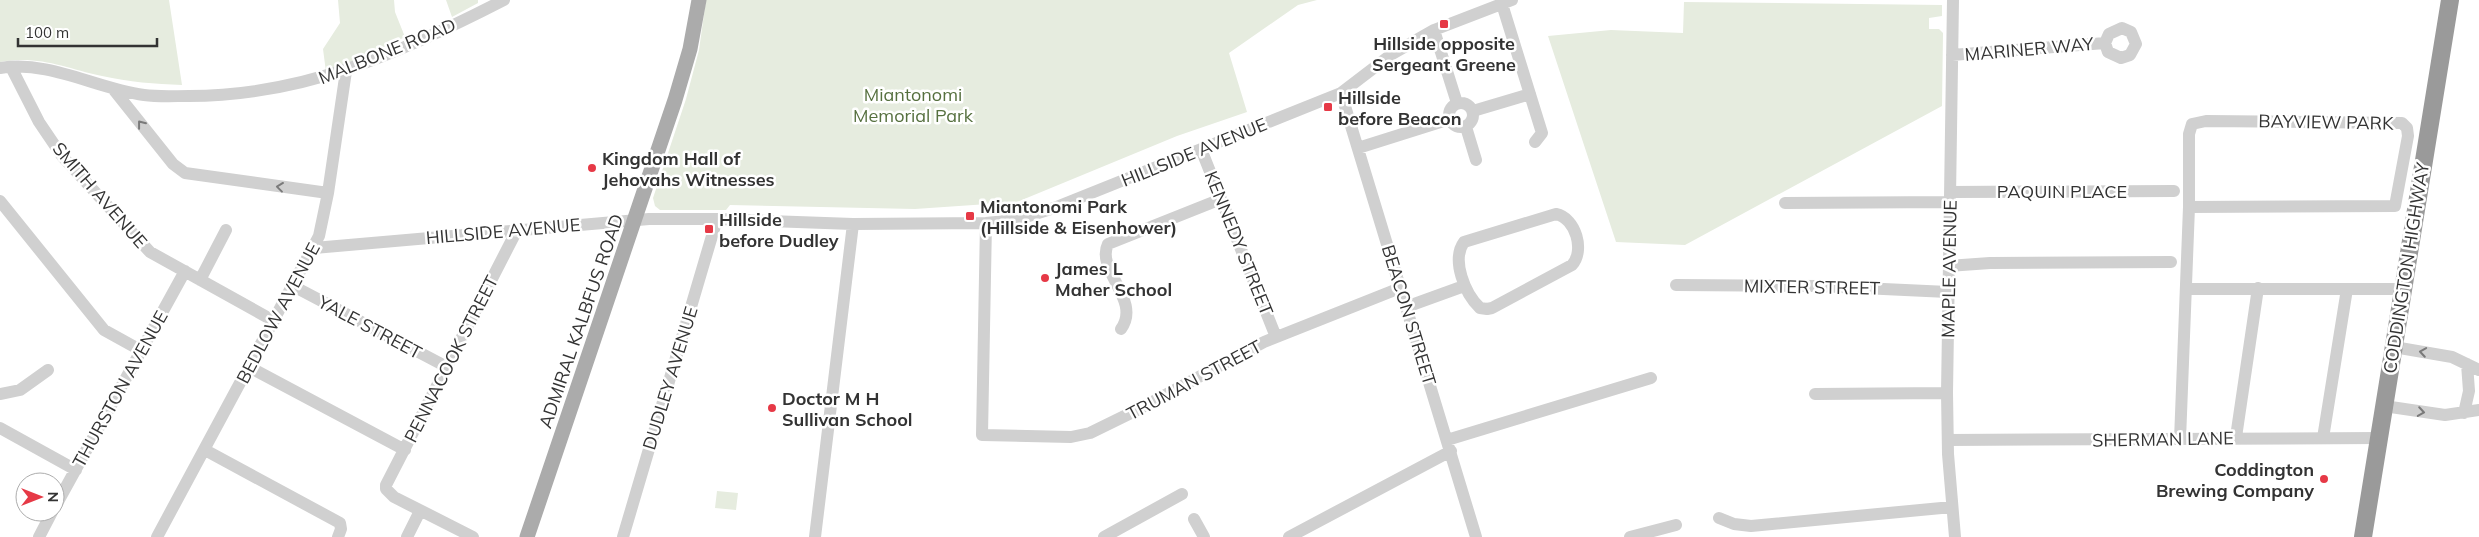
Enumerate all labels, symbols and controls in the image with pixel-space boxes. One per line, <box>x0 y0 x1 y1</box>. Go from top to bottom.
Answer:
street label: MALBONE ROAD <box>315 13 459 89</box>
scale bar <box>18 15 156 47</box>
marker: Hillside opposite Sergeant Greene <box>1438 18 1450 30</box>
text: 100 m <box>25 23 69 42</box>
place label: Hillside opposite Sergeant Greene <box>1372 32 1516 76</box>
street label: MARINER WAY <box>1964 32 2095 66</box>
park label: Miantonomi Memorial Park <box>853 83 974 127</box>
place label: Hillside before Beacon <box>1338 86 1462 130</box>
marker: Hillside before Beacon <box>1322 101 1334 113</box>
street label: BAYVIEW PARK <box>2258 109 2394 135</box>
street label: HILLSIDE AVENUE <box>1118 112 1270 192</box>
one-way arrow <box>138 120 147 129</box>
street label: SMITH AVENUE <box>48 137 152 253</box>
place label: Kingdom Hall of Jehovahs Witnesses <box>602 147 775 191</box>
street label: CODDINGTON HIGHWAY <box>2378 160 2434 375</box>
marker: Kingdom Hall of Jehovahs Witnesses <box>586 162 598 174</box>
street label: KENNEDY STREET <box>1200 167 1279 319</box>
street label: PAQUIN PLACE <box>1997 180 2127 203</box>
one-way arrow <box>276 182 284 193</box>
place label: Miantonomi Park (Hillside & Eisenhower) <box>980 195 1177 239</box>
street label: MAPLE AVENUE <box>1936 200 1962 338</box>
place label: Hillside before Dudley <box>719 208 839 252</box>
marker: Miantonomi Park (Hillside & Eisenhower) <box>964 210 976 222</box>
street label: ADMIRAL KALBFUS ROAD <box>534 211 628 431</box>
street label: HILLSIDE AVENUE <box>425 213 581 249</box>
marker: Hillside before Dudley <box>703 223 715 235</box>
street label: BEDLOW AVENUE <box>231 239 325 387</box>
street label: BEACON STREET <box>1377 242 1441 388</box>
place label: James L Maher School <box>1055 257 1172 301</box>
street label: PENNACOOK STREET <box>399 272 503 446</box>
marker: James L Maher School <box>1039 272 1051 284</box>
street label: MIXTER STREET <box>1744 274 1881 300</box>
street label: YALE STREET <box>313 290 426 364</box>
street label: DUDLEY AVENUE <box>637 304 703 452</box>
street label: THURSTON AVENUE <box>67 307 173 471</box>
street label: TRUMAN STREET <box>1123 335 1265 425</box>
one-way arrow <box>2418 347 2427 357</box>
place label: Doctor M H Sullivan School <box>782 387 913 431</box>
marker: Doctor M H Sullivan School <box>766 402 778 414</box>
one-way arrow <box>2417 406 2426 416</box>
street label: SHERMAN LANE <box>2092 426 2234 452</box>
place label: Coddington Brewing Company <box>2156 458 2314 502</box>
north arrow <box>15 472 65 522</box>
marker: Coddington Brewing Company <box>2318 473 2330 485</box>
text: N <box>44 492 62 502</box>

